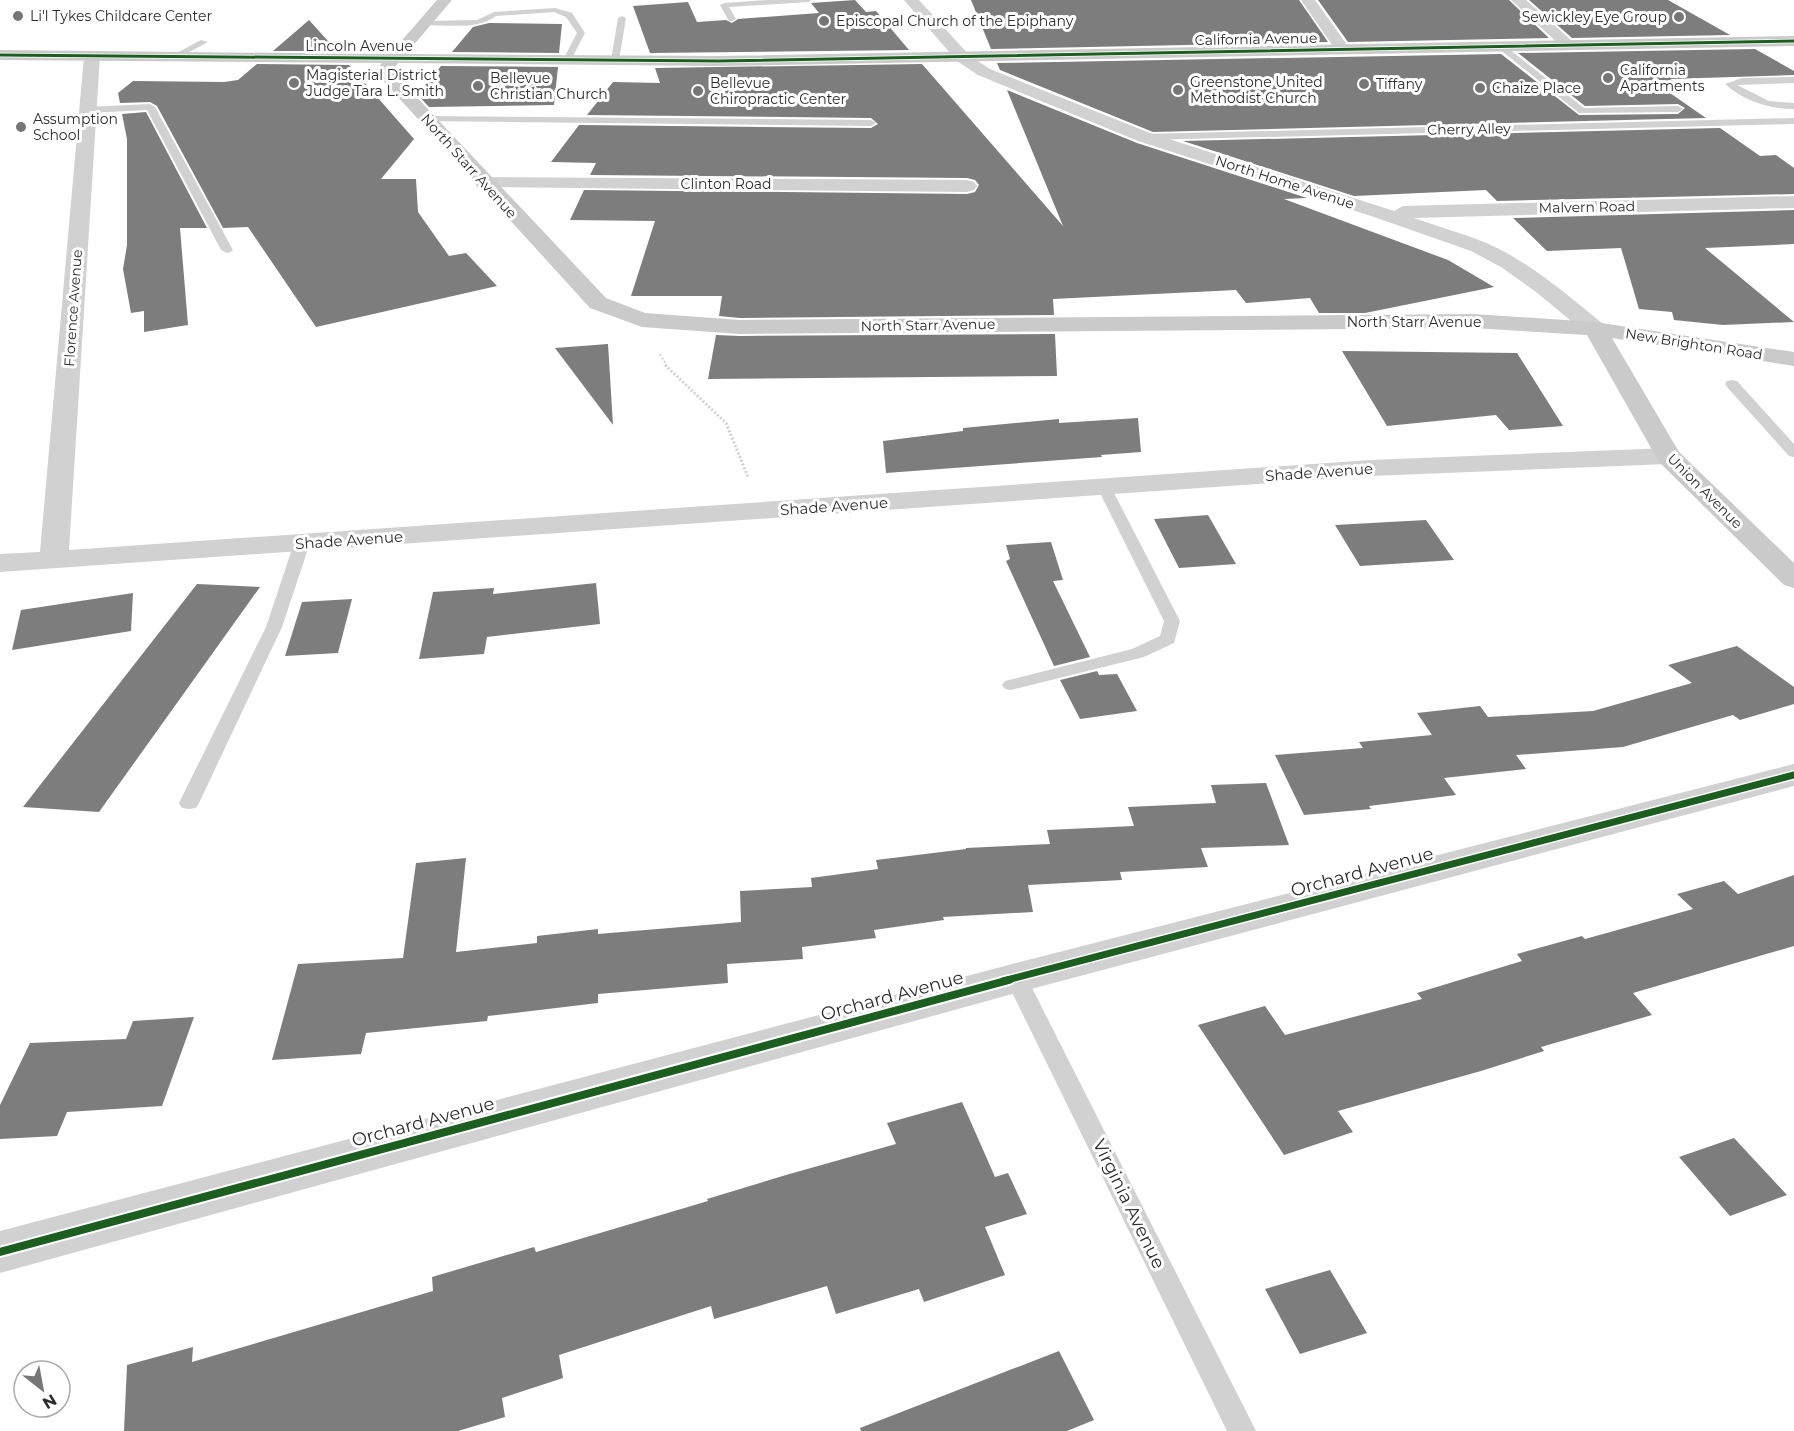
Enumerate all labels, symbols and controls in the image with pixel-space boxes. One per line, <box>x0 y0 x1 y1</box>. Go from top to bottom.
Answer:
place label: Li'l Tykes Childcare Center <box>30 7 212 25</box>
place label: Sewickley Eye Group <box>1522 8 1667 26</box>
marker: Li'l Tykes Childcare Center <box>11 9 25 23</box>
marker: Sewickley Eye Group <box>1672 10 1686 24</box>
place label: Episcopal Church of the Epiphany <box>836 12 1074 30</box>
marker: Episcopal Church of the Epiphany <box>817 14 831 28</box>
street label: California Avenue <box>1195 29 1317 49</box>
street label: Lincoln Avenue <box>305 37 413 55</box>
place label: California Apartments <box>1620 61 1705 95</box>
place label: Magisterial District Judge Tara L. Smith <box>305 66 444 100</box>
place label: Bellevue Christian Church <box>490 69 608 103</box>
marker: California Apartments <box>1601 71 1615 85</box>
place label: Greenstone United Methodist Church <box>1190 73 1323 107</box>
place label: Bellevue Chiropractic Center <box>710 74 847 108</box>
place label: Tiffany <box>1376 75 1423 93</box>
marker: Magisterial District Judge Tara L. Smith <box>287 76 301 90</box>
marker: Tiffany <box>1357 77 1371 91</box>
marker: Bellevue Christian Church <box>471 79 485 93</box>
place label: Chaize Place <box>1492 79 1581 97</box>
marker: Chaize Place <box>1473 81 1487 95</box>
marker: Greenstone United Methodist Church <box>1171 83 1185 97</box>
marker: Bellevue Chiropractic Center <box>691 84 705 98</box>
place label: Assumption School <box>33 110 118 144</box>
street label: North Starr Avenue <box>417 110 521 222</box>
street label: Cherry Alley <box>1427 119 1511 139</box>
marker: Assumption School <box>14 120 28 134</box>
street label: North Home Avenue <box>1213 151 1357 213</box>
street label: Clinton Road <box>681 175 771 193</box>
street label: Malvern Road <box>1539 197 1635 217</box>
street label: Florence Avenue <box>60 249 86 367</box>
street label: North Starr Avenue <box>1347 313 1481 331</box>
street label: North Starr Avenue <box>861 315 995 335</box>
street label: New Brighton Road <box>1624 324 1764 364</box>
street label: Union Avenue <box>1664 450 1746 532</box>
street label: Shade Avenue <box>1264 459 1374 485</box>
street label: Shade Avenue <box>779 493 889 519</box>
street label: Shade Avenue <box>294 527 404 553</box>
street label: Orchard Avenue <box>1288 842 1436 902</box>
street label: Orchard Avenue <box>818 966 966 1026</box>
street label: Orchard Avenue <box>349 1092 497 1152</box>
street label: Virginia Avenue <box>1088 1136 1170 1273</box>
north arrow <box>12 1359 72 1419</box>
text: N <box>39 1390 60 1413</box>

